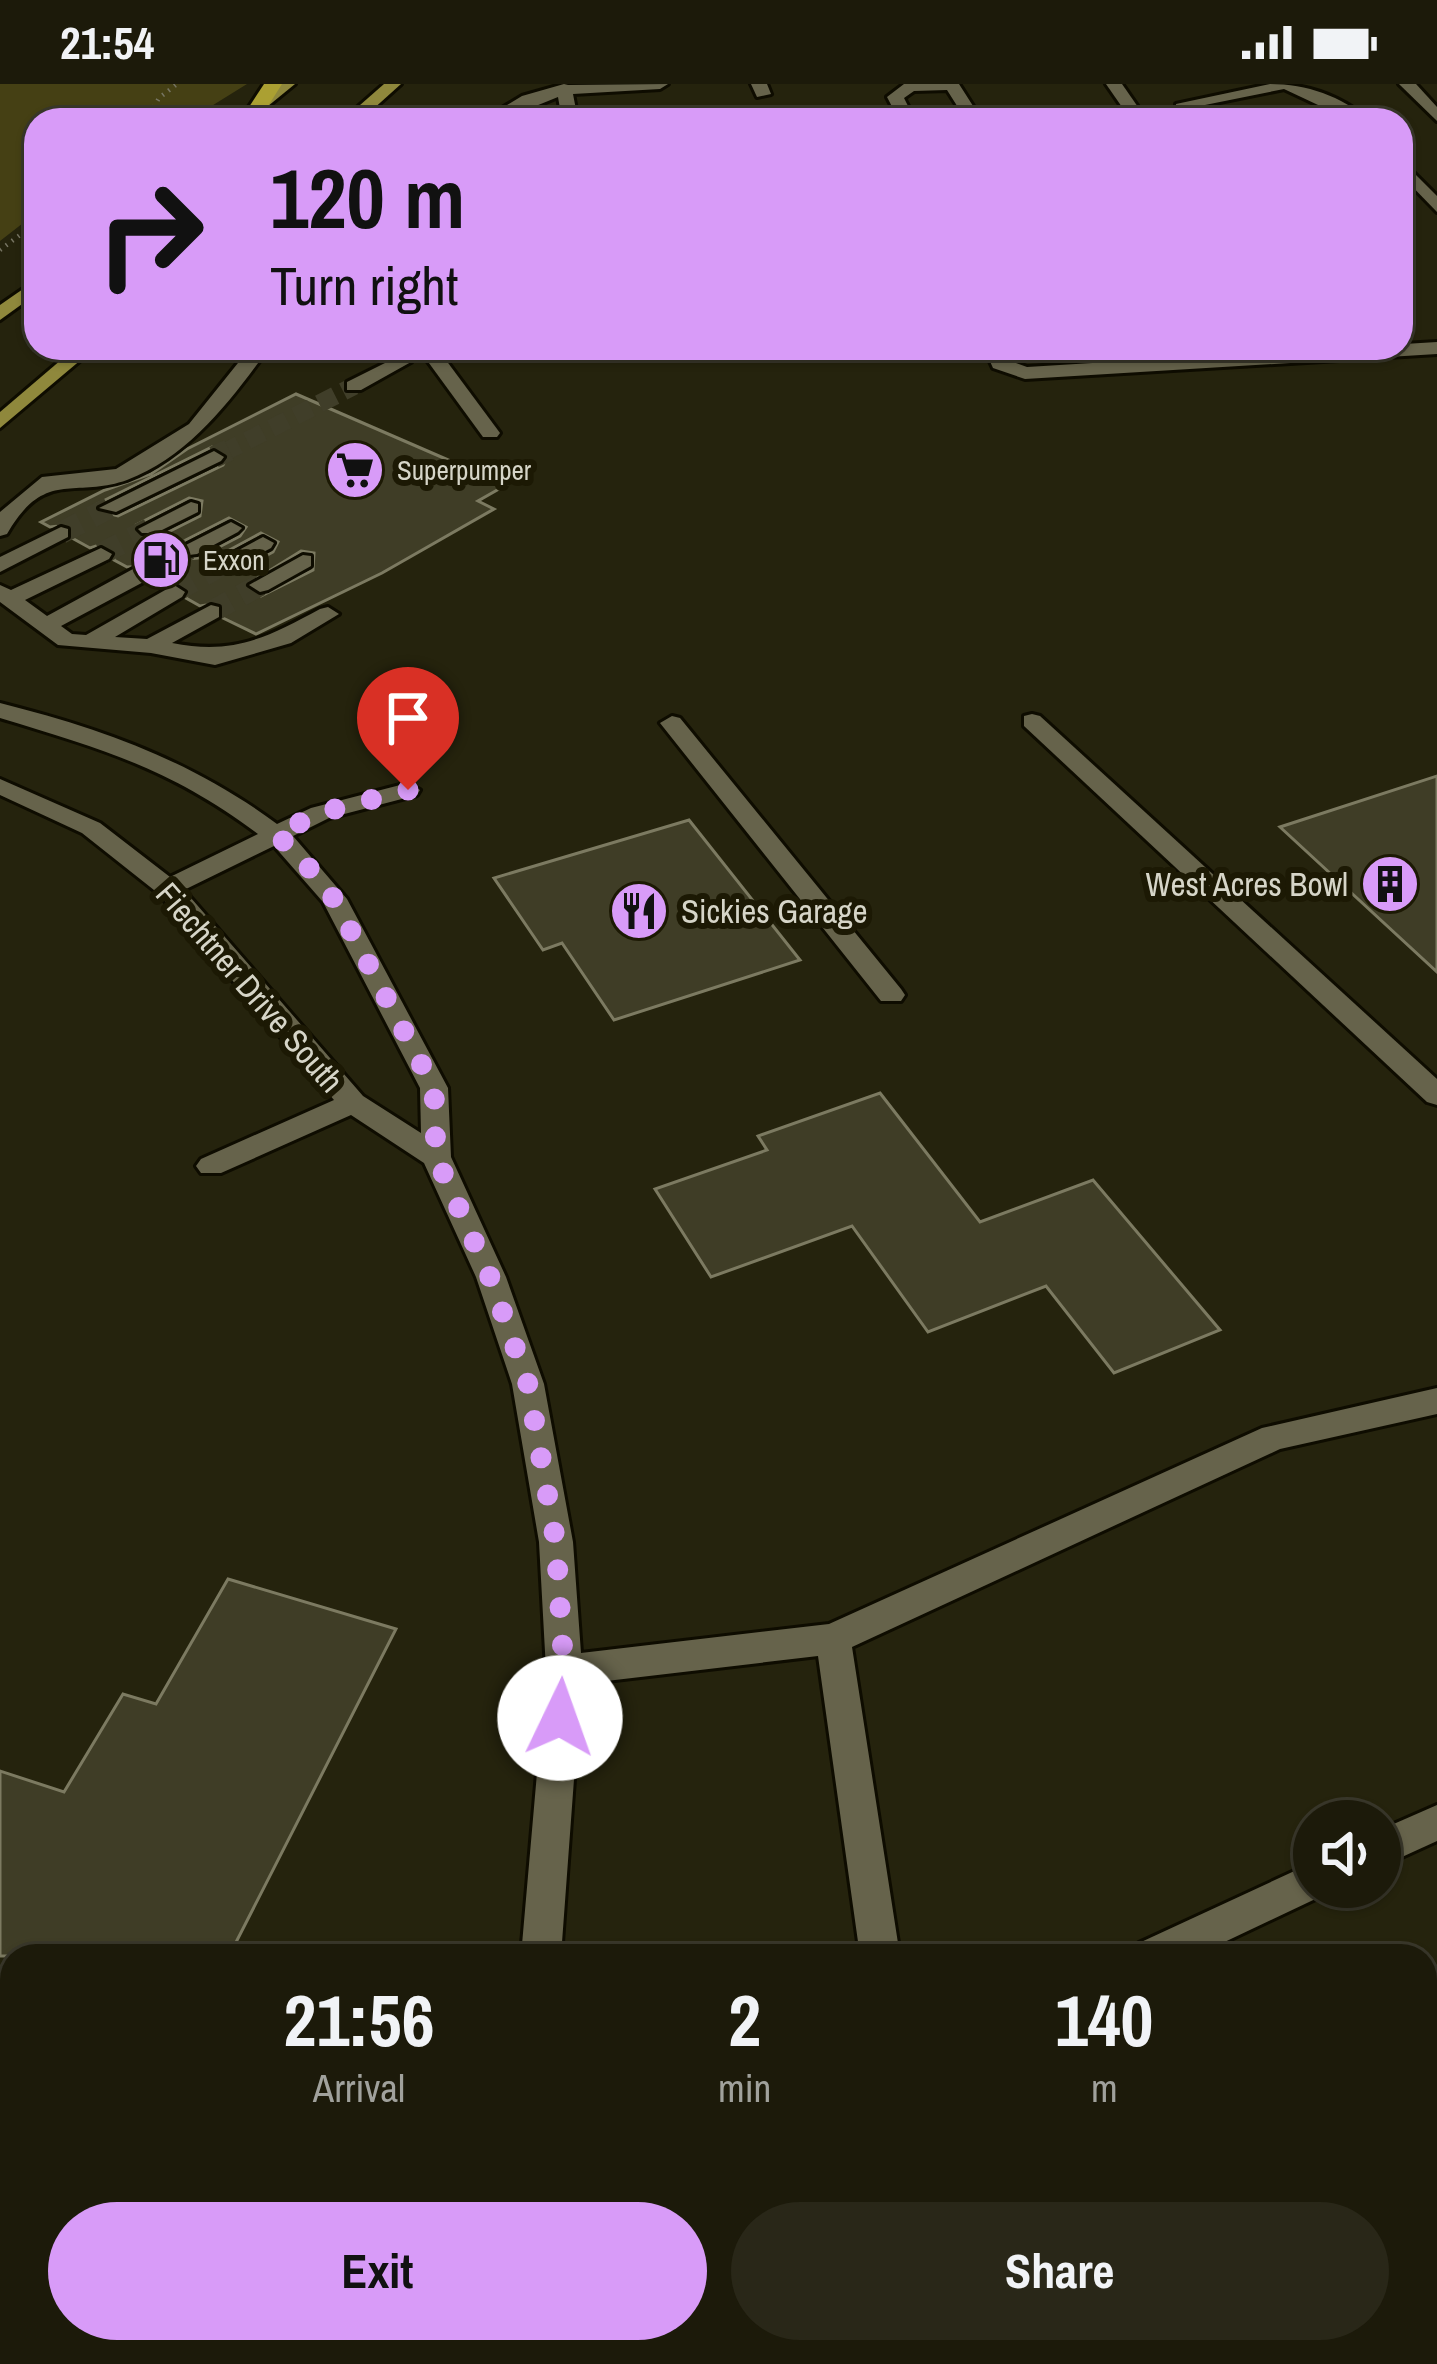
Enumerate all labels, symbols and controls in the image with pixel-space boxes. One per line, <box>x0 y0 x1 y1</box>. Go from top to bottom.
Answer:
text: 21:54 <box>60 12 154 73</box>
text: 120 m <box>270 141 465 254</box>
icon: right <box>72 156 228 312</box>
text: Turn right <box>270 249 458 322</box>
supermarket icon: Superpumper <box>324 439 386 501</box>
place label: Superpumper <box>397 452 532 488</box>
fuel station icon: Exxon <box>130 529 192 591</box>
place label: Exxon <box>203 542 265 578</box>
pin <box>357 667 459 790</box>
icon: arrive <box>375 685 441 751</box>
building icon: West Acres Bowl <box>1359 853 1421 915</box>
place label: West Acres Bowl <box>1145 862 1348 906</box>
street label: Fiechtner Drive South <box>147 873 353 1101</box>
restaurant icon: Sickies Garage <box>608 880 670 942</box>
place label: Sickies Garage <box>681 889 868 933</box>
position arrow <box>497 1655 623 1781</box>
map controls <box>1293 1800 1401 1908</box>
button: sound <box>1293 1800 1401 1908</box>
text: 21:56 <box>284 1971 435 2068</box>
text: 2 <box>728 1971 761 2068</box>
text: 140 <box>1055 1971 1153 2068</box>
text: Arrival <box>313 2062 405 2114</box>
text: min <box>718 2062 771 2114</box>
text: m <box>1091 2062 1118 2114</box>
button: Exit <box>48 2202 707 2340</box>
button: Share <box>731 2202 1389 2340</box>

